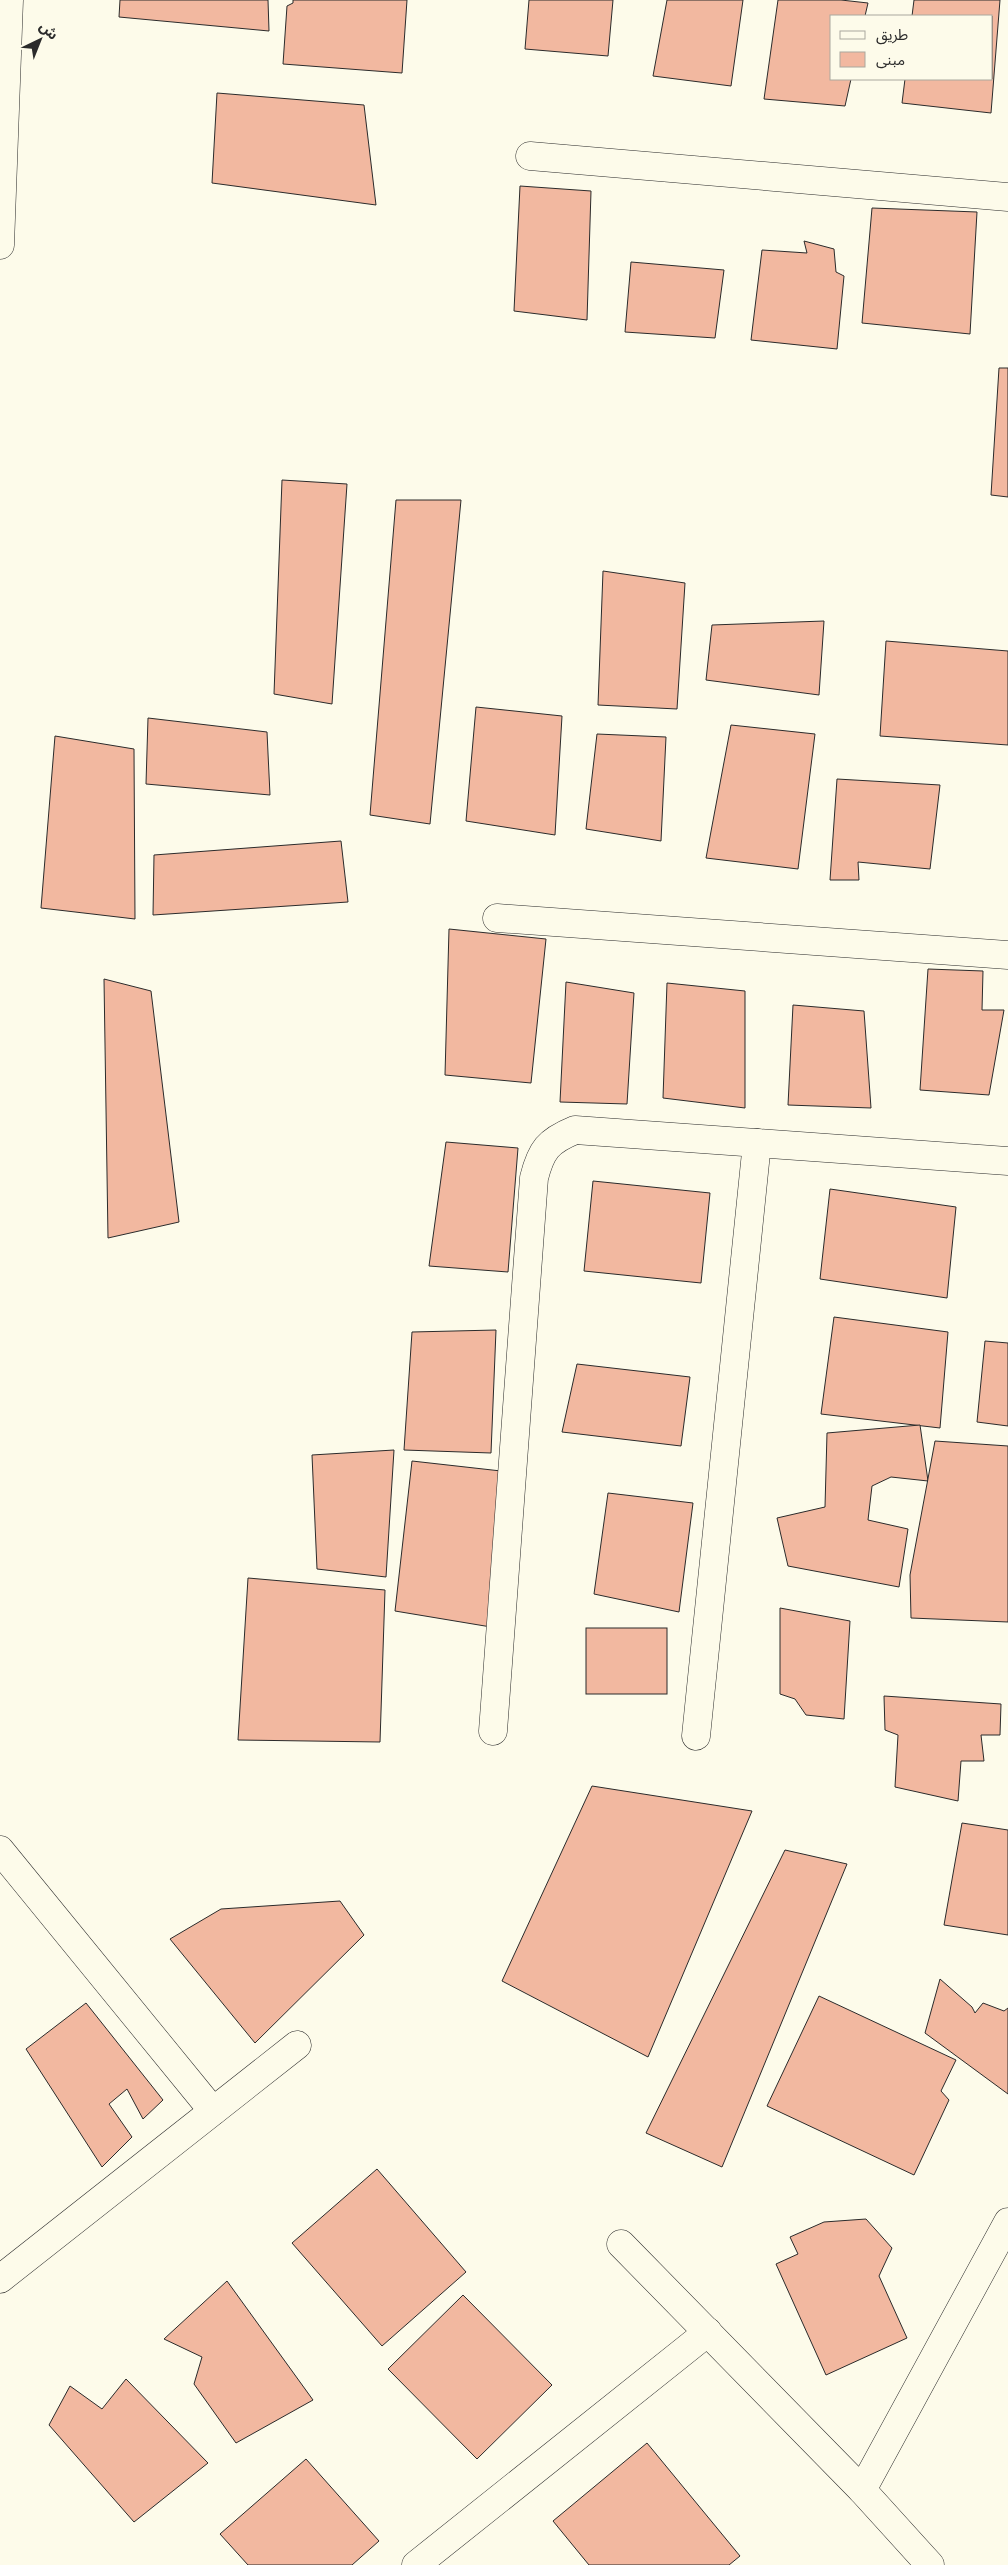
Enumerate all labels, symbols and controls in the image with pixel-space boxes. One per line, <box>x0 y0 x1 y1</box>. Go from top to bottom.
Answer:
north arrow <box>15 15 65 65</box>
legend <box>830 15 993 80</box>
text: ش <box>36 17 62 43</box>
text: طريق <box>876 25 908 45</box>
text: مبنى <box>876 50 905 69</box>

